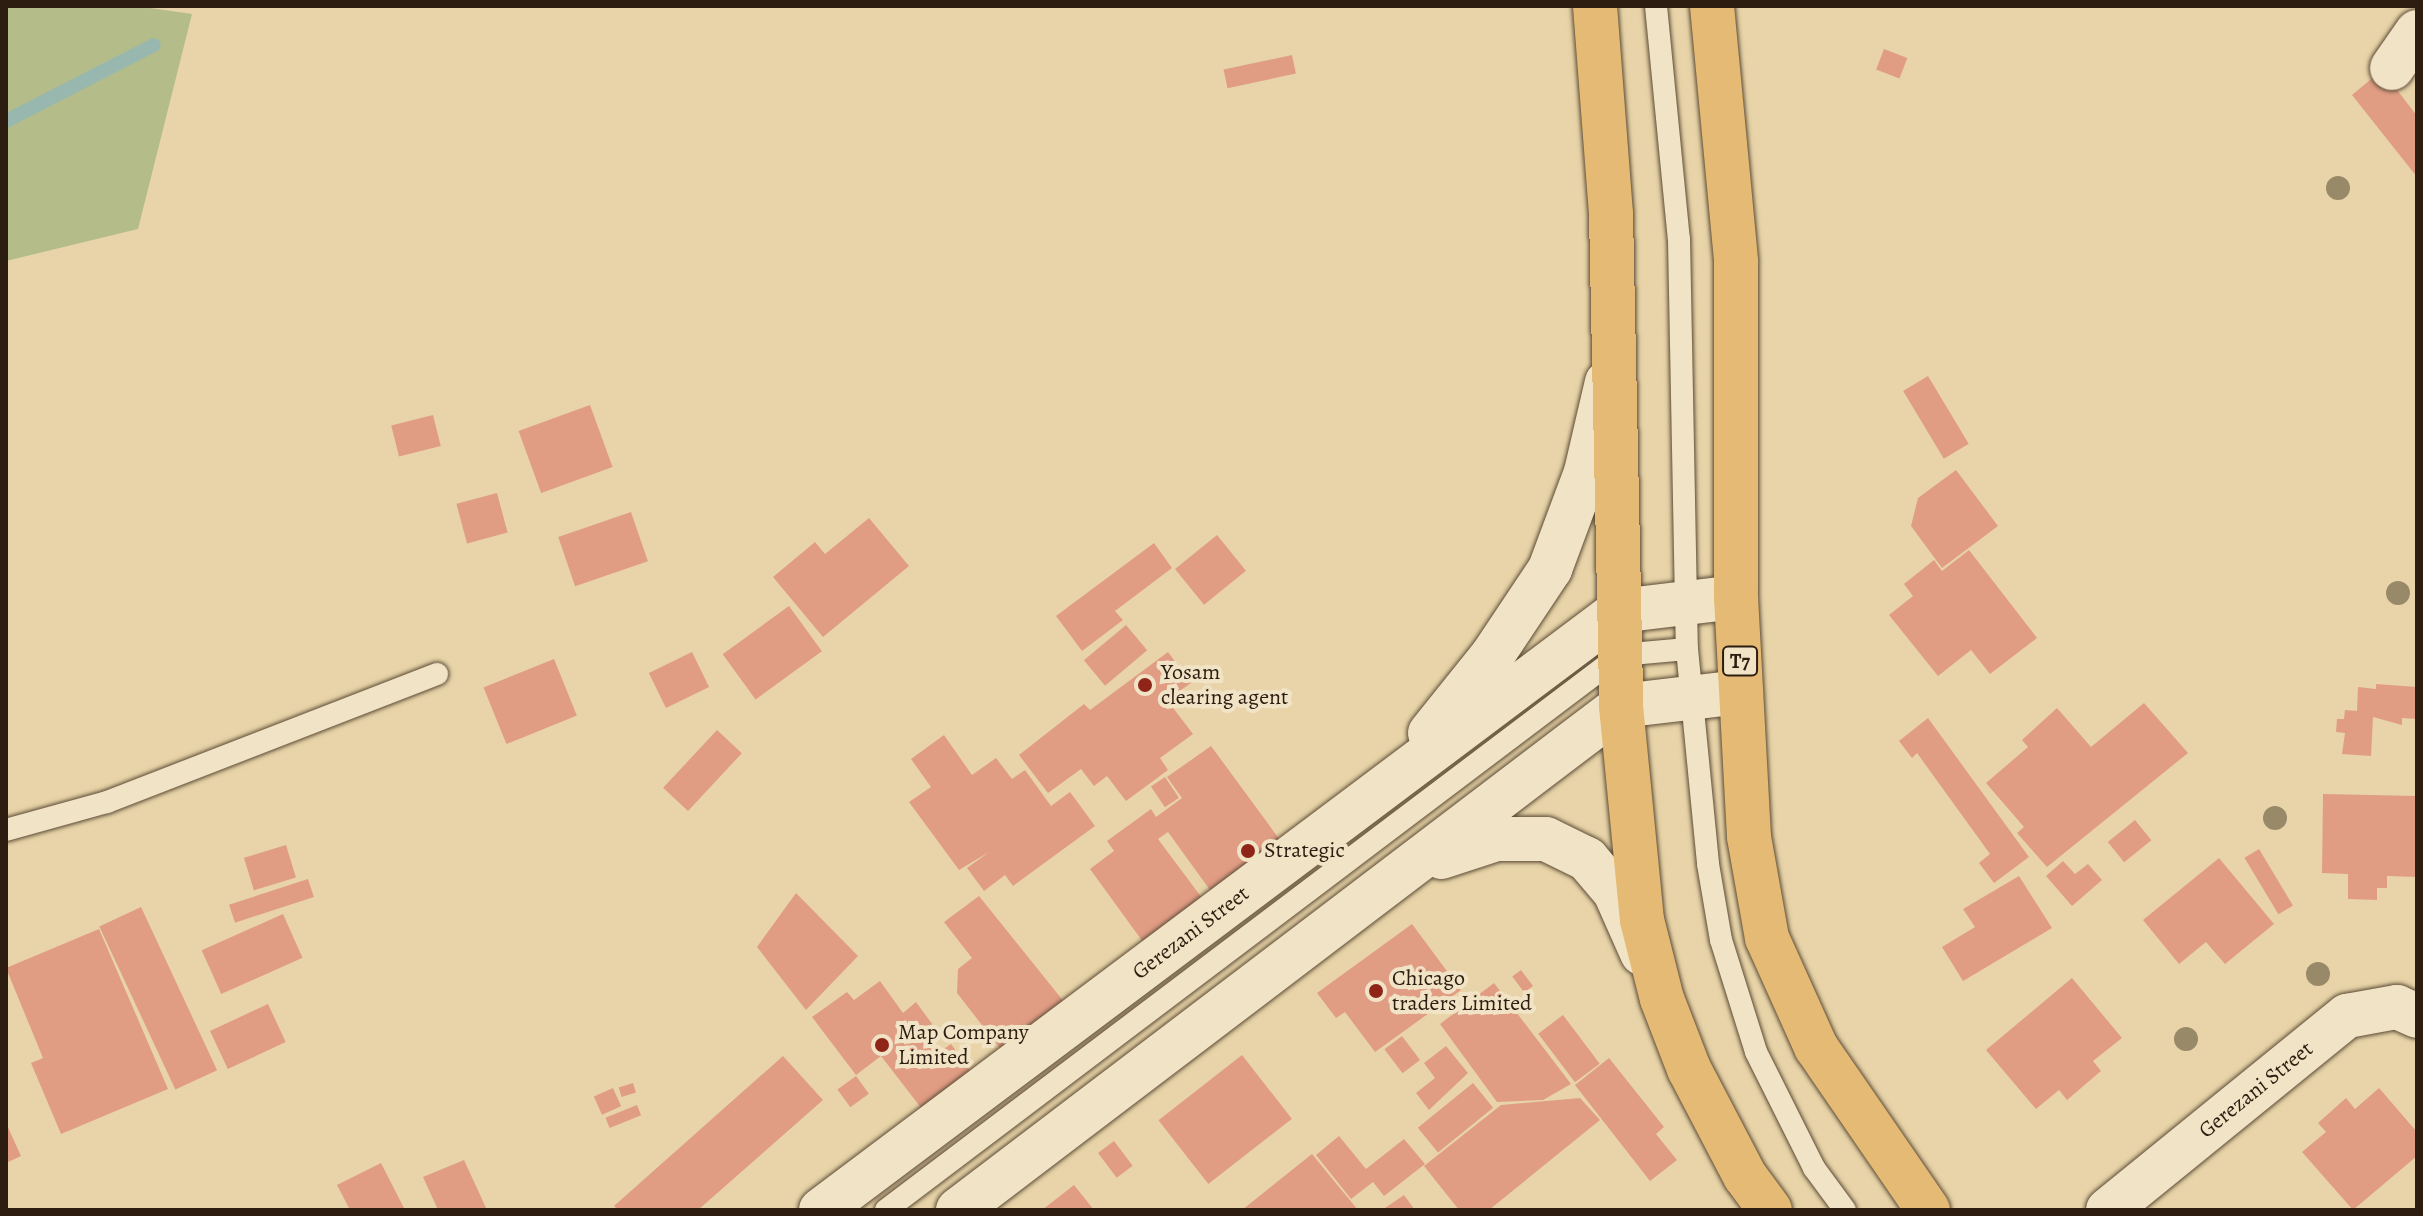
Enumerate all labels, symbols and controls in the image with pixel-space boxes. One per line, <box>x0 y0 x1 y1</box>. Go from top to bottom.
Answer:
road number: T7 <box>1722 645 1758 677</box>
place label: Yosam clearing agent <box>1161 659 1288 710</box>
marker: Yosam clearing agent <box>1136 676 1154 694</box>
place label: Strategic <box>1264 838 1345 864</box>
marker: Strategic <box>1239 842 1257 860</box>
street label: Gerezani Street <box>1127 881 1255 985</box>
place label: Chicago traders Limited <box>1392 965 1532 1016</box>
marker: Chicago traders Limited <box>1367 982 1385 1000</box>
place label: Map Company Limited <box>898 1019 1029 1070</box>
marker: Map Company Limited <box>873 1036 891 1054</box>
street label: Gerezani Street <box>2194 1036 2318 1144</box>

